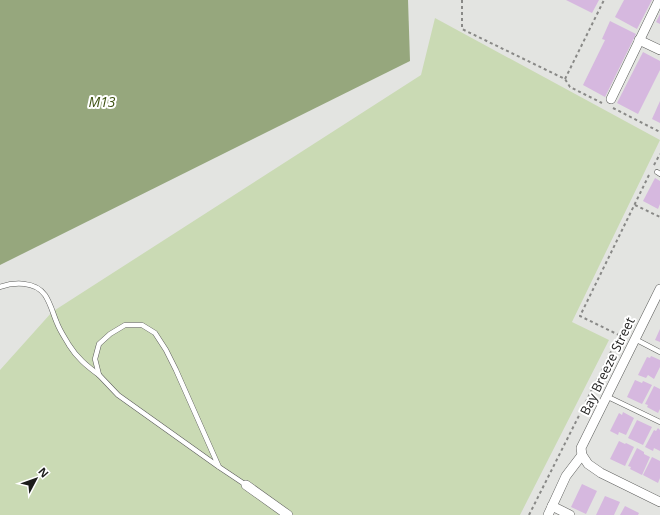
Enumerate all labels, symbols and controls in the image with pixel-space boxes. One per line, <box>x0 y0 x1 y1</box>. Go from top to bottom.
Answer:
water label: M13 <box>88 92 116 111</box>
street label: Bay Breeze Street <box>575 314 639 418</box>
north arrow <box>16 459 56 499</box>
text: N <box>35 464 53 480</box>

